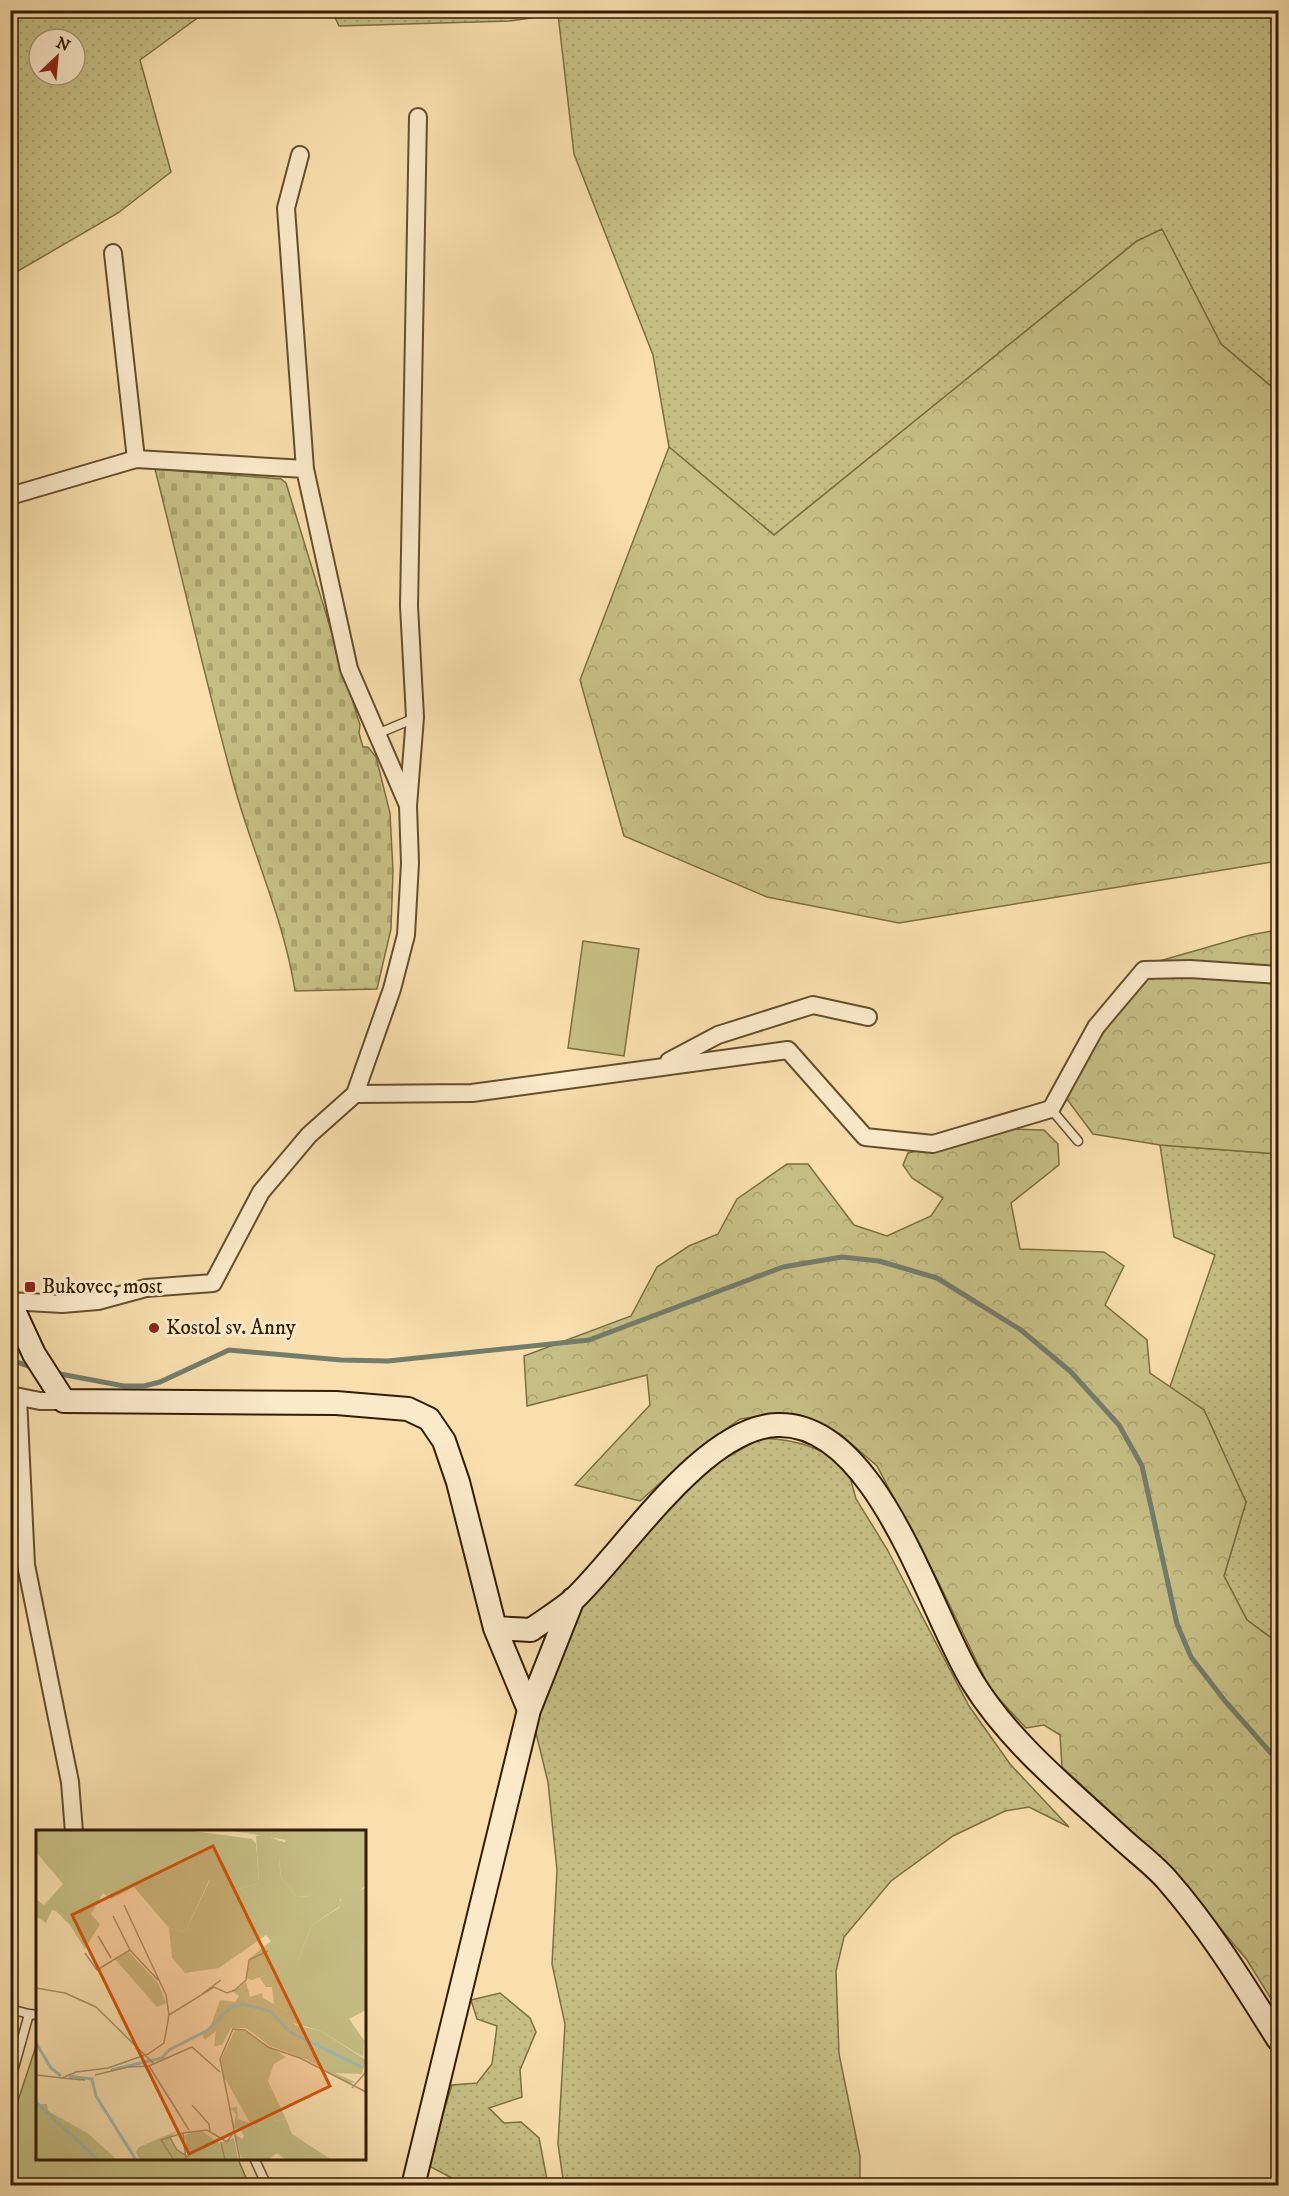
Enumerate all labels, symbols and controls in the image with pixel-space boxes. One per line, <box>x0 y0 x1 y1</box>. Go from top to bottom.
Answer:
north arrow <box>27 27 87 87</box>
text: N <box>53 33 73 56</box>
place label: Bukovec, most <box>42 1274 163 1300</box>
marker: Bukovec, most <box>23 1280 37 1294</box>
place label: Kostol sv. Anny <box>166 1315 297 1341</box>
marker: Kostol sv. Anny <box>147 1321 161 1335</box>
inset map <box>36 1830 366 2160</box>

